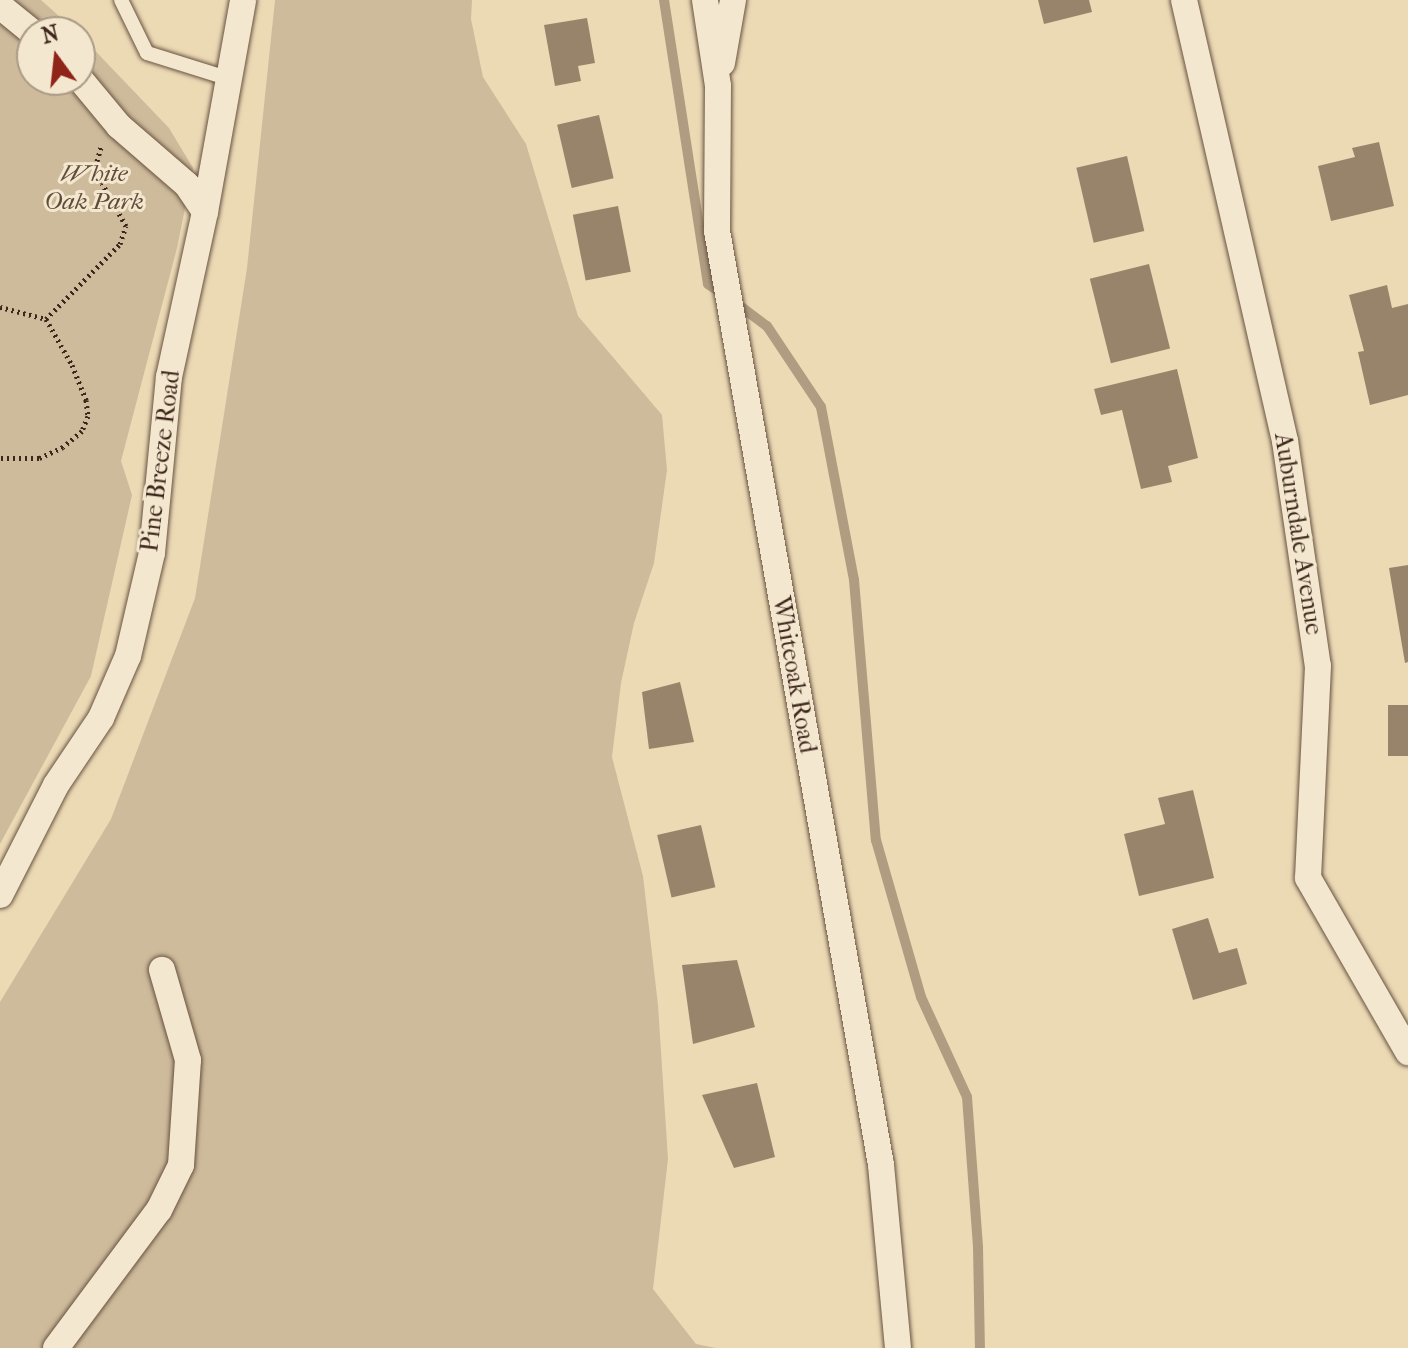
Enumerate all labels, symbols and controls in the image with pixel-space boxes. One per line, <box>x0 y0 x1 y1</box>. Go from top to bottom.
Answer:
north arrow <box>16 16 96 96</box>
text: N <box>39 20 62 49</box>
park label: White Oak Park <box>44 160 144 216</box>
street label: Pine Breeze Road <box>136 368 186 554</box>
street label: Auburndale Avenue <box>1268 431 1328 637</box>
street label: Whiteoak Road <box>766 594 822 756</box>

